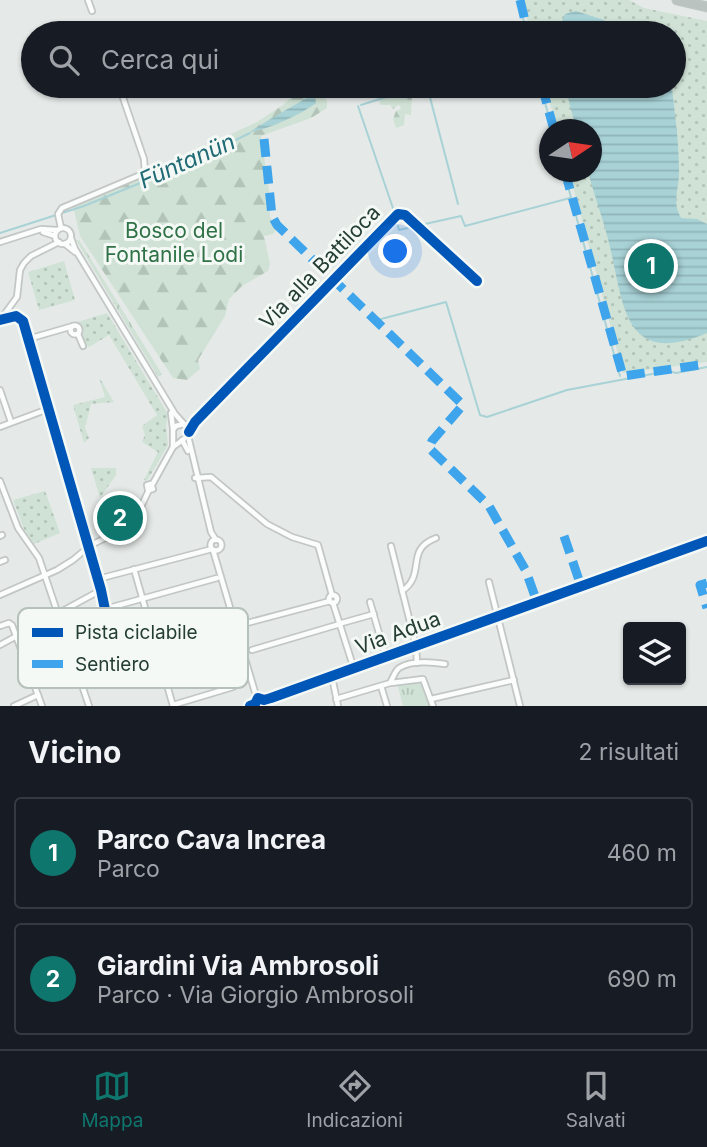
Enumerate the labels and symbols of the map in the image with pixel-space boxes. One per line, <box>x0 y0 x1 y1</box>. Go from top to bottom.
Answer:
north arrow <box>539 119 602 182</box>
water label: Füntanün <box>135 127 239 195</box>
street label: Via alla Battiloca <box>254 200 385 334</box>
park label: Bosco del Fontanile Lodi <box>105 218 243 267</box>
your location <box>378 234 412 268</box>
pin: 1 <box>628 240 674 292</box>
pin: 2 <box>97 492 143 544</box>
street label: Via Adua <box>352 606 444 659</box>
legend <box>18 608 248 688</box>
text: Pista ciclabile <box>75 621 198 644</box>
text: Sentiero <box>75 653 150 676</box>

